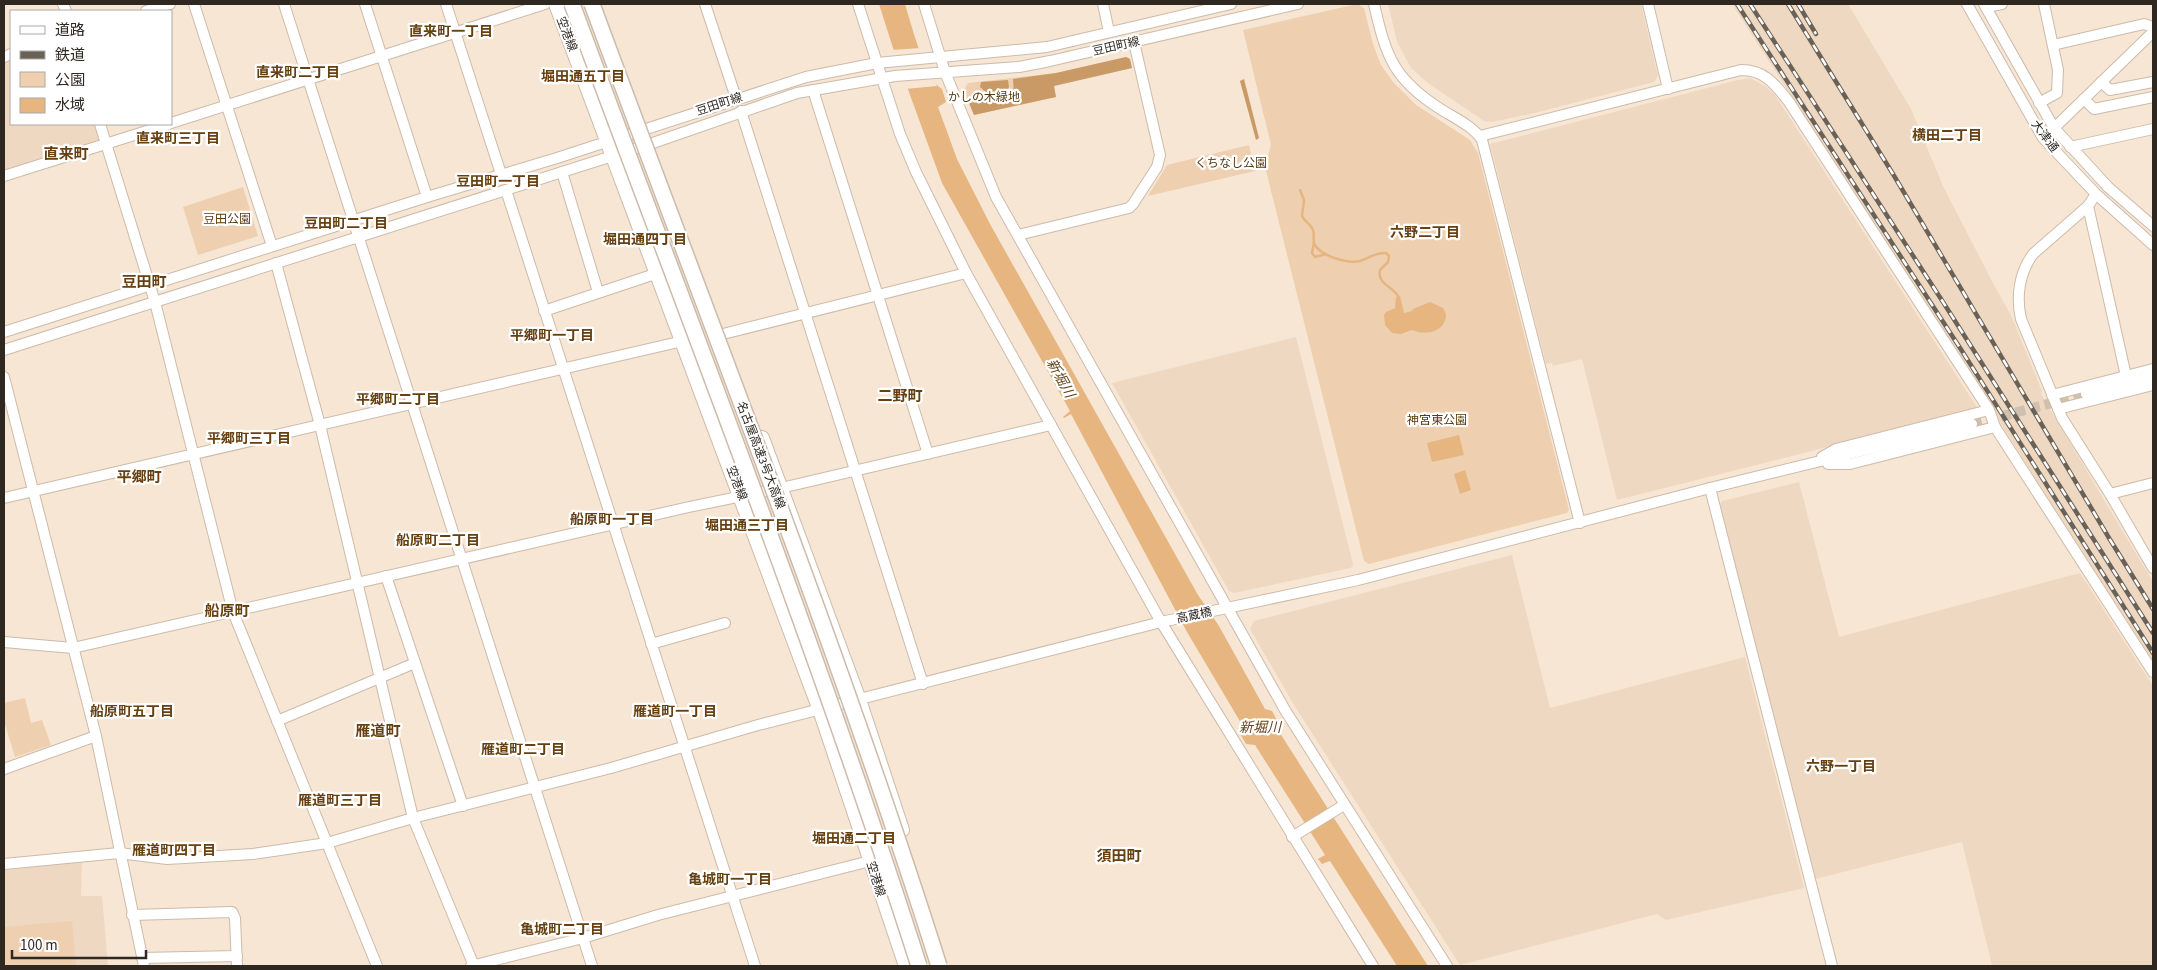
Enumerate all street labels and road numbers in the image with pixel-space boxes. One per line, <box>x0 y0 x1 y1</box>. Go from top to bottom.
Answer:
street label: 空港線 <box>552 14 581 54</box>
street label: 豆田町線 <box>1091 33 1141 60</box>
street label: 豆田町線 <box>694 89 745 120</box>
street label: 大津通 <box>2027 117 2062 156</box>
street label: 名古屋高速3号大高線 <box>732 399 789 511</box>
street label: 空港線 <box>722 463 751 503</box>
street label: 高蔵橋 <box>1175 603 1213 628</box>
street label: 空港線 <box>862 859 889 899</box>

